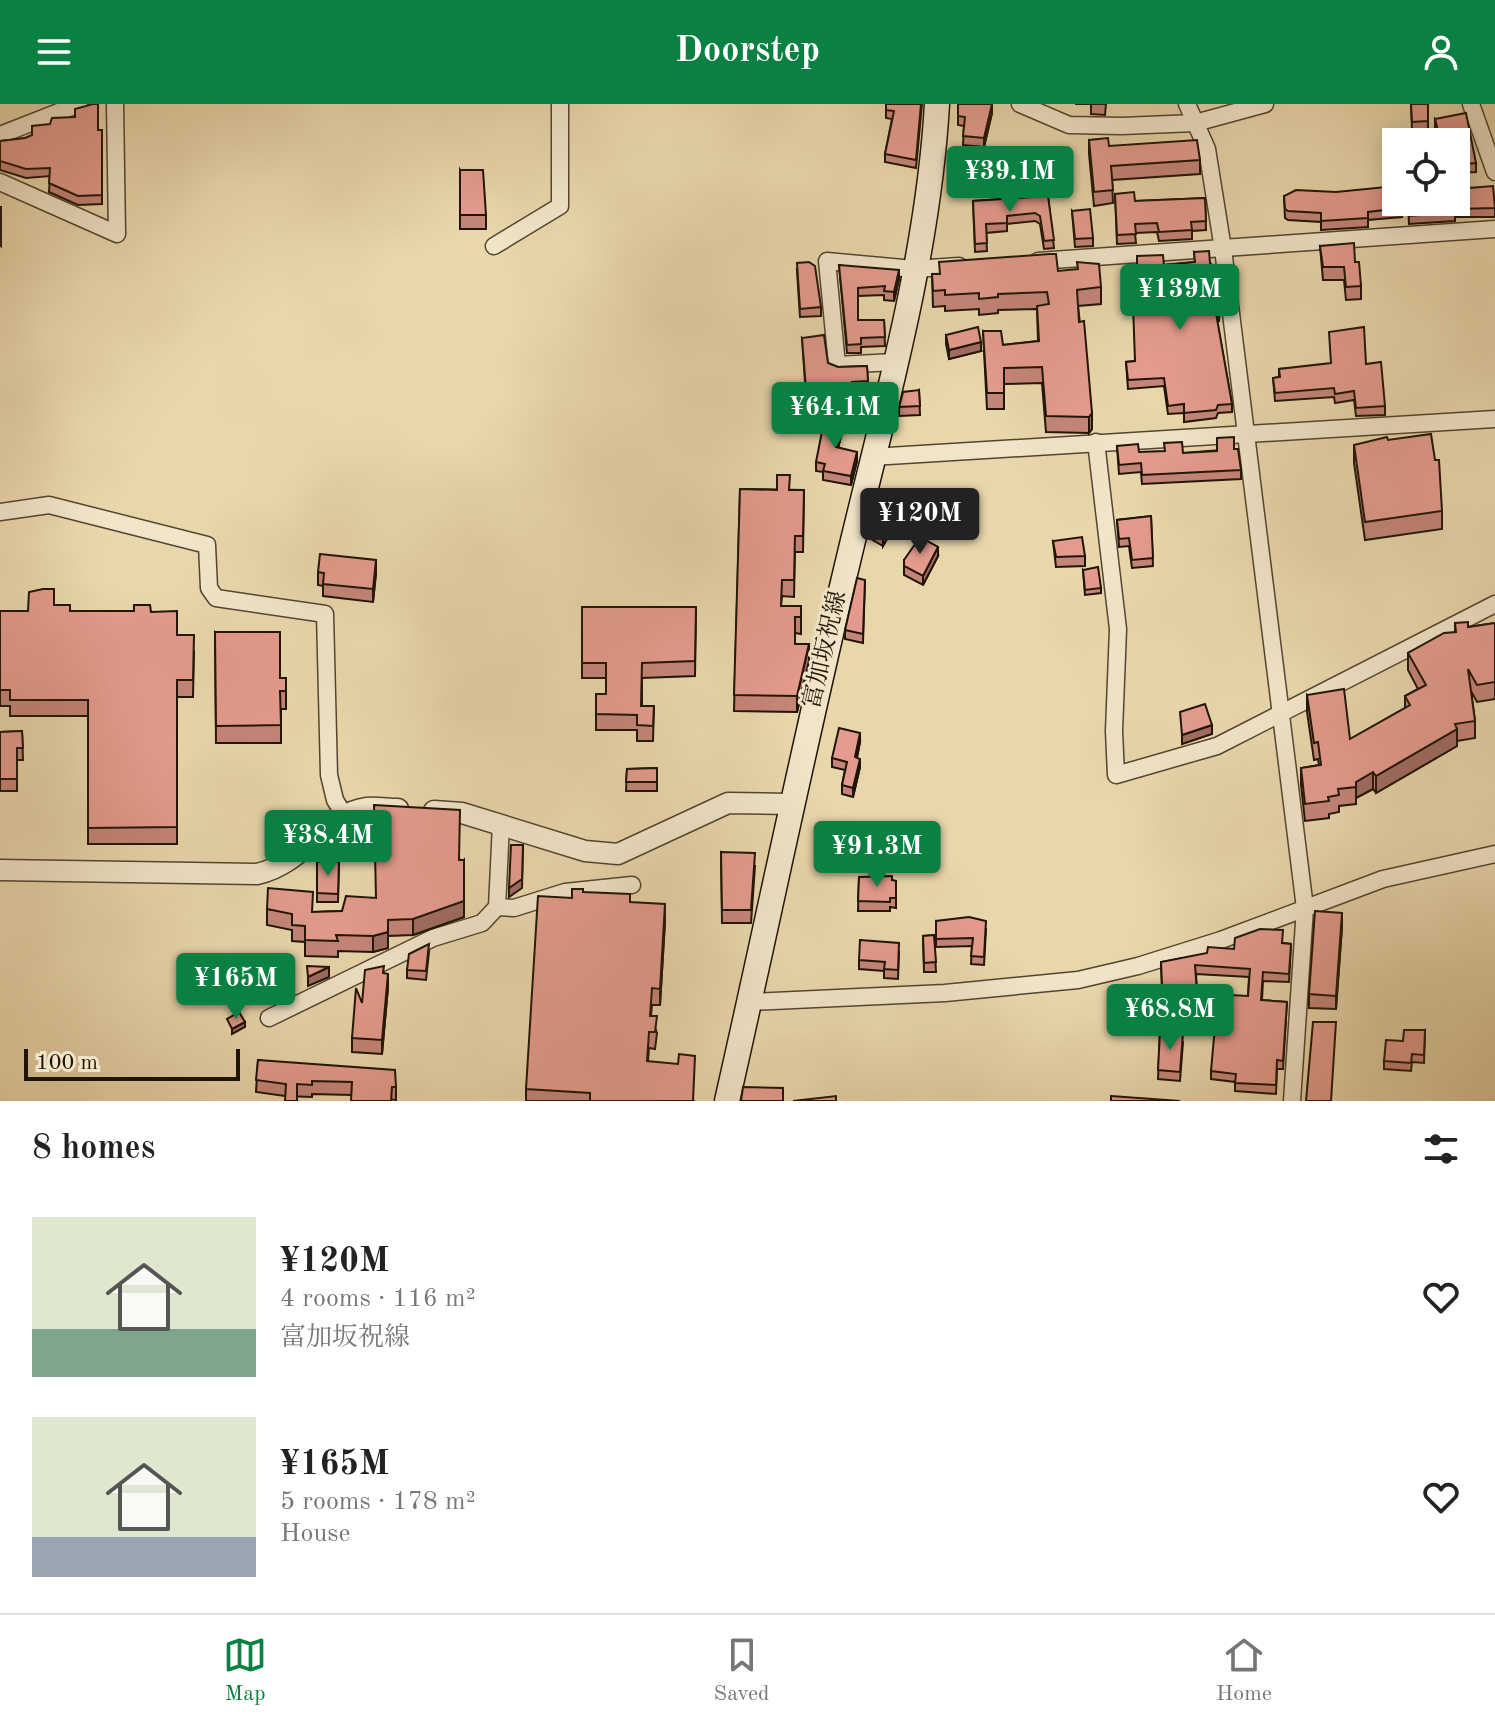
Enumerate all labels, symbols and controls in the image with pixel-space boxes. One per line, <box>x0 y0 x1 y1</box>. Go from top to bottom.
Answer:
icon: menu <box>32 30 76 74</box>
icon: person <box>1419 30 1463 74</box>
text: Doorstep <box>675 34 820 70</box>
map controls <box>1382 128 1470 216</box>
button: locate <box>1382 128 1470 216</box>
pin: ¥39.1M <box>945 146 1075 214</box>
text: ¥39.1M <box>965 159 1055 185</box>
pin: ¥139M <box>1124 264 1236 332</box>
text: ¥139M <box>1138 277 1222 303</box>
pin: ¥64.1M <box>770 382 900 450</box>
text: ¥64.1M <box>790 395 880 421</box>
pin: ¥120M <box>864 488 976 556</box>
text: ¥120M <box>878 501 962 527</box>
street label: 富加坂祝線 <box>798 588 851 711</box>
pin: ¥38.4M <box>263 810 393 878</box>
pin: ¥91.3M <box>812 821 942 889</box>
text: ¥38.4M <box>283 823 373 849</box>
text: ¥91.3M <box>832 834 922 860</box>
pin: ¥165M <box>180 953 292 1021</box>
text: ¥165M <box>194 966 278 992</box>
pin: ¥68.8M <box>1105 984 1235 1052</box>
text: ¥68.8M <box>1125 997 1215 1023</box>
scale bar <box>24 1045 240 1081</box>
text: 100 m <box>36 1052 98 1074</box>
icon: filters <box>1419 1127 1463 1171</box>
text: 8 homes <box>32 1132 155 1166</box>
text: ¥120M <box>280 1245 389 1279</box>
icon: home <box>96 1249 192 1345</box>
icon: heart <box>1419 1275 1463 1319</box>
text: 4 rooms · 116 m² <box>280 1286 476 1312</box>
text: 富加坂祝線 <box>280 1325 410 1351</box>
text: ¥165M <box>280 1448 389 1482</box>
icon: home <box>96 1449 192 1545</box>
icon: heart <box>1419 1475 1463 1519</box>
text: 5 rooms · 178 m² <box>280 1489 476 1515</box>
text: House <box>280 1521 351 1547</box>
tab: Map <box>223 1633 267 1708</box>
tab: Saved <box>714 1633 770 1708</box>
tab: Home <box>1216 1633 1272 1708</box>

